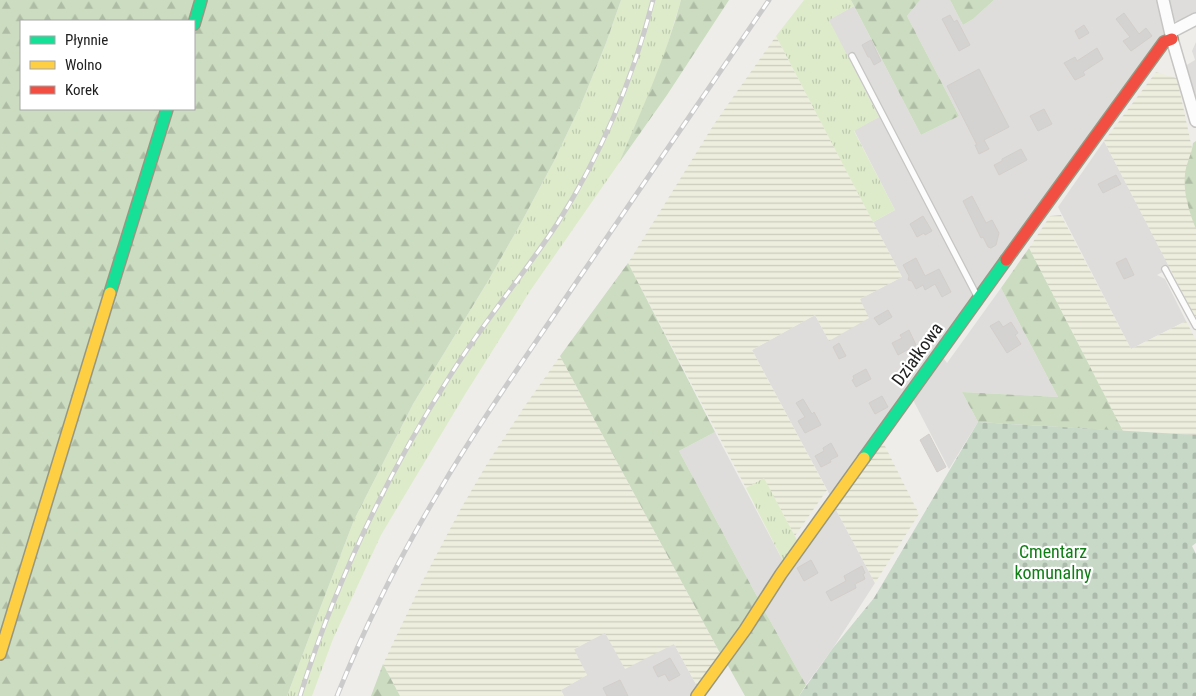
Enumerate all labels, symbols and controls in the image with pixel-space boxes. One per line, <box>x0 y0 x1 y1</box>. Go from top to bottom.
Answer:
legend <box>20 20 195 110</box>
text: Płynnie <box>65 31 108 49</box>
text: Wolno <box>65 56 102 74</box>
text: Korek <box>65 81 99 99</box>
street label: Działkowa <box>887 318 947 390</box>
park label: Cmentarz komunalny <box>1014 541 1092 583</box>

